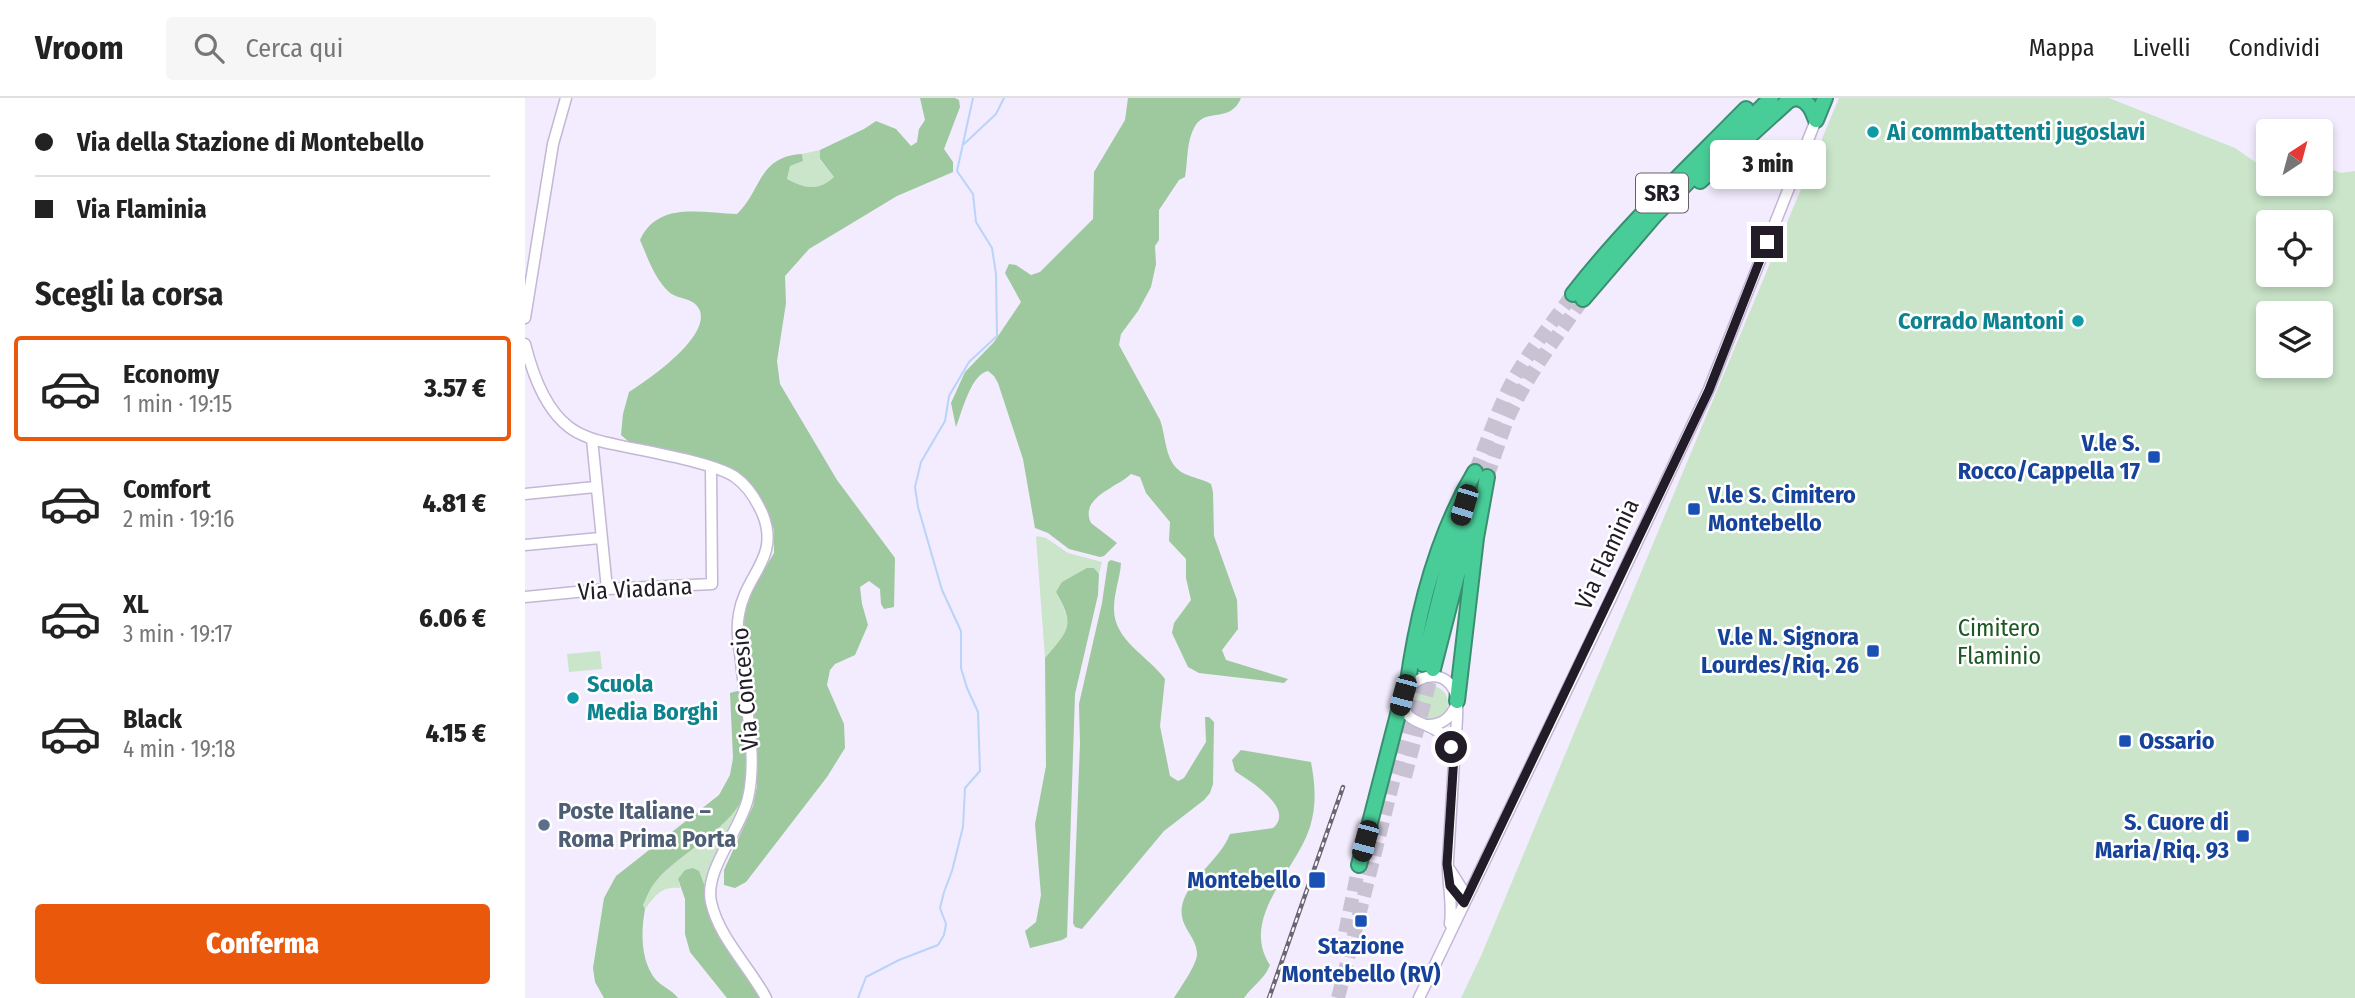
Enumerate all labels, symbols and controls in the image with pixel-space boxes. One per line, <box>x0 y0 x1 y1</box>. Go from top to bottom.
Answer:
search box <box>166 17 656 80</box>
text: Vroom <box>35 28 124 68</box>
icon: search <box>190 29 228 67</box>
text: Cerca qui <box>246 33 343 64</box>
text: Mappa <box>2029 34 2095 62</box>
text: Livelli <box>2133 34 2190 62</box>
text: Condividi <box>2228 34 2320 62</box>
place label: Ai commbattenti jugoslavi <box>1886 118 2145 146</box>
north arrow <box>2256 119 2333 196</box>
map controls <box>2256 119 2333 378</box>
marker: Ai commbattenti jugoslavi <box>1865 124 1881 140</box>
text: Via della Stazione di Montebello <box>77 127 424 158</box>
callout: 3 min <box>1709 141 1825 190</box>
text: 3 min <box>1742 150 1794 178</box>
road number: SR3 <box>1636 174 1688 212</box>
text: Via Flaminia <box>77 194 207 225</box>
button: locate <box>2256 210 2333 287</box>
route end <box>1751 226 1783 258</box>
text: Scegli la corsa <box>35 275 223 313</box>
button: layers <box>2256 301 2333 378</box>
place label: Corrado Mantoni <box>1898 307 2064 335</box>
marker: Corrado Mantoni <box>2070 313 2086 329</box>
icon: car <box>39 357 102 420</box>
text: Economy <box>123 359 219 390</box>
text: 3.57 € <box>424 373 486 404</box>
text: 1 min · 19:15 <box>123 390 232 418</box>
place label: V.le S. Rocco/Cappella 17 <box>1958 429 2140 485</box>
marker: V.le S. Rocco/Cappella 17 <box>2146 449 2162 465</box>
icon: car <box>39 472 102 535</box>
text: Comfort <box>123 474 211 505</box>
place label: V.le S. Cimitero Montebello <box>1707 481 1856 537</box>
car <box>1448 482 1481 528</box>
text: 4.81 € <box>422 488 486 519</box>
street label: Via Flaminia <box>1569 494 1645 614</box>
marker: V.le S. Cimitero Montebello <box>1686 501 1702 517</box>
text: 2 min · 19:16 <box>123 505 234 533</box>
street label: Via Viadana <box>577 572 693 606</box>
icon: car <box>39 587 102 650</box>
text: XL <box>123 589 149 620</box>
text: 6.06 € <box>419 603 486 634</box>
park label: Cimitero Flaminio <box>1957 614 2041 670</box>
text: 3 min · 19:17 <box>123 620 232 648</box>
place label: V.le N. Signora Lourdes/Riq. 26 <box>1701 623 1859 679</box>
street label: Via Concesio <box>726 626 764 752</box>
marker: V.le N. Signora Lourdes/Riq. 26 <box>1865 643 1881 659</box>
place label: Scuola Media Borghi <box>587 670 718 726</box>
car <box>1388 672 1419 718</box>
marker: Scuola Media Borghi <box>565 690 581 706</box>
icon: car <box>39 702 102 765</box>
text: Black <box>123 704 182 735</box>
text: 4.15 € <box>425 718 486 749</box>
place label: Ossario <box>2139 727 2215 755</box>
route start <box>1435 731 1467 763</box>
marker: Ossario <box>2117 733 2133 749</box>
text: 4 min · 19:18 <box>123 735 235 763</box>
place label: Poste Italiane – Roma Prima Porta <box>558 797 736 853</box>
place label: S. Cuore di Maria/Riq. 93 <box>2095 808 2229 864</box>
marker: Poste Italiane – Roma Prima Porta <box>536 817 552 833</box>
car <box>1350 818 1381 864</box>
marker: S. Cuore di Maria/Riq. 93 <box>2235 828 2251 844</box>
place label: Montebello <box>1187 866 1301 894</box>
marker: Montebello <box>1307 870 1327 890</box>
button: Conferma <box>35 904 490 984</box>
marker: Stazione Montebello (RV) <box>1353 913 1369 929</box>
place label: Stazione Montebello (RV) <box>1281 932 1441 988</box>

